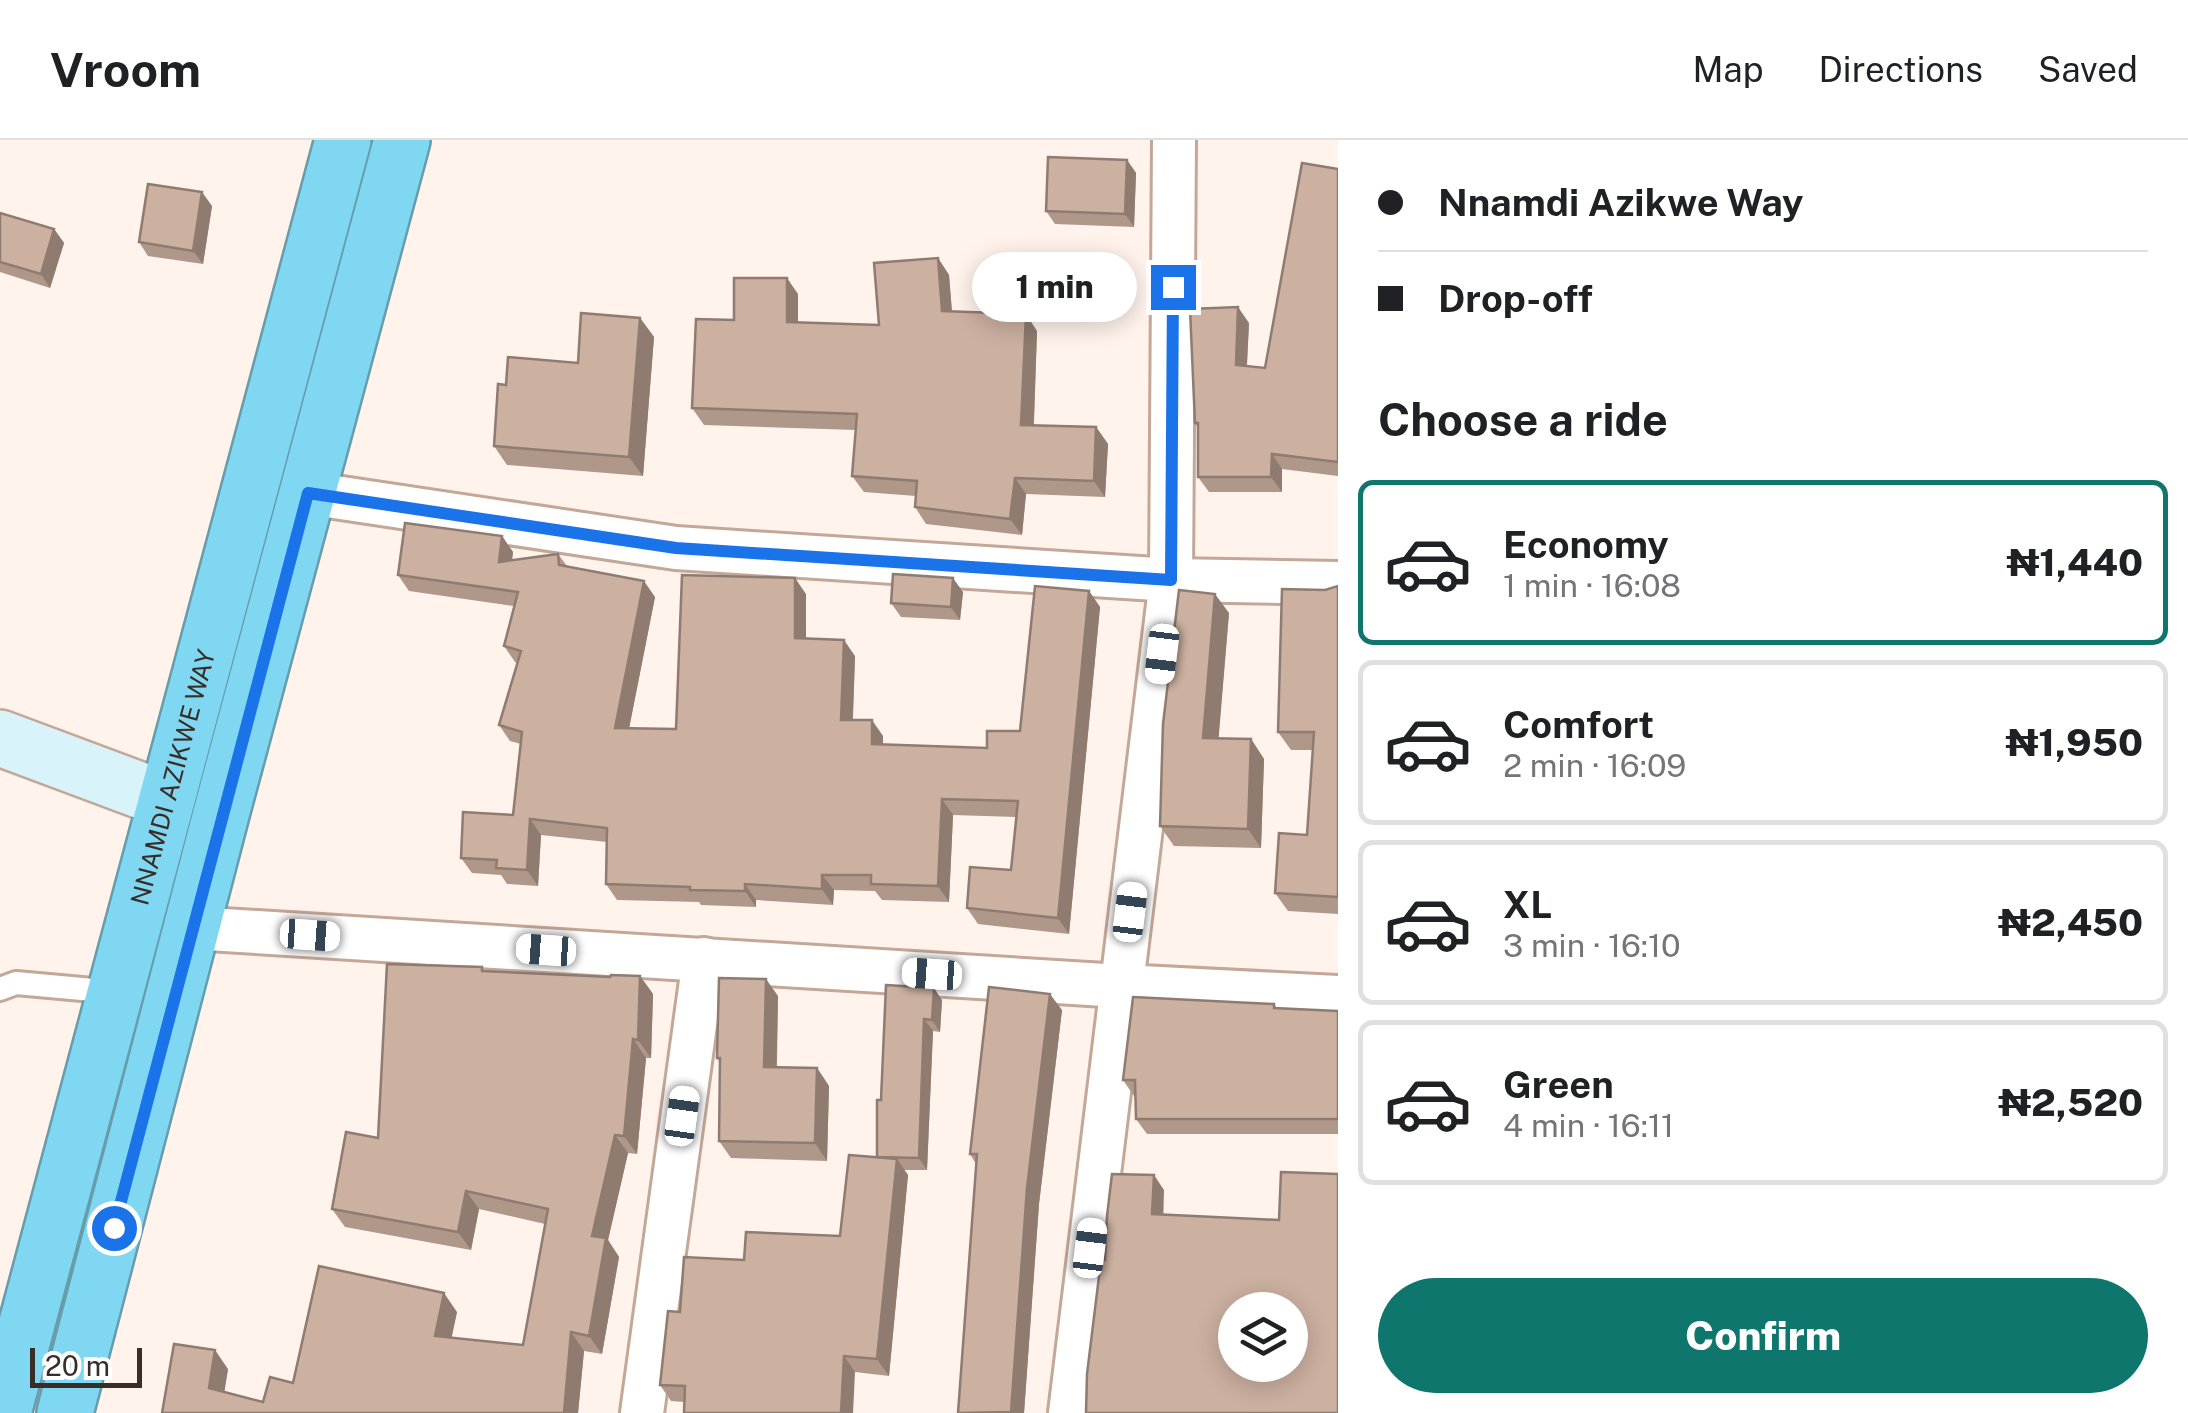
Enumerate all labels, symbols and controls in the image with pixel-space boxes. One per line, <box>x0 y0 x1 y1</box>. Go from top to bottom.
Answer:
text: Vroom <box>50 41 201 98</box>
text: Map <box>1692 49 1763 90</box>
text: Directions <box>1818 49 1983 90</box>
text: Saved <box>2038 49 2138 90</box>
text: Nnamdi Azikwe Way <box>1438 180 1803 225</box>
callout: 1 min <box>973 252 1138 322</box>
route end <box>1151 265 1196 310</box>
text: 1 min <box>1015 268 1094 305</box>
text: Drop-off <box>1438 276 1593 321</box>
text: Choose a ride <box>1378 393 1668 446</box>
icon: car <box>1383 518 1473 608</box>
text: Economy <box>1503 522 1669 567</box>
text: ₦1,440 <box>2007 540 2143 585</box>
text: 1 min · 16:08 <box>1503 567 1681 604</box>
car <box>1143 622 1181 686</box>
street label: NNAMDI AZIKWE WAY <box>124 646 221 908</box>
icon: car <box>1383 698 1473 788</box>
text: Comfort <box>1503 702 1654 747</box>
text: ₦1,950 <box>2005 720 2143 765</box>
text: 2 min · 16:09 <box>1503 747 1686 784</box>
icon: car <box>1383 878 1473 968</box>
car <box>1111 880 1149 944</box>
text: XL <box>1503 882 1552 927</box>
text: ₦2,450 <box>1998 900 2143 945</box>
car <box>279 918 341 952</box>
text: 3 min · 16:10 <box>1503 927 1681 964</box>
car <box>515 933 577 967</box>
car <box>901 957 963 991</box>
icon: car <box>1383 1058 1473 1148</box>
text: Green <box>1503 1062 1614 1107</box>
text: ₦2,520 <box>1998 1080 2143 1125</box>
car <box>663 1084 701 1148</box>
text: 4 min · 16:11 <box>1503 1107 1674 1144</box>
route start <box>92 1206 137 1251</box>
car <box>1071 1216 1109 1280</box>
button: Confirm <box>1378 1278 2148 1393</box>
map controls <box>1218 1292 1308 1382</box>
button: layers <box>1218 1292 1308 1382</box>
scale bar <box>30 1343 142 1388</box>
text: 20 m <box>45 1349 110 1382</box>

